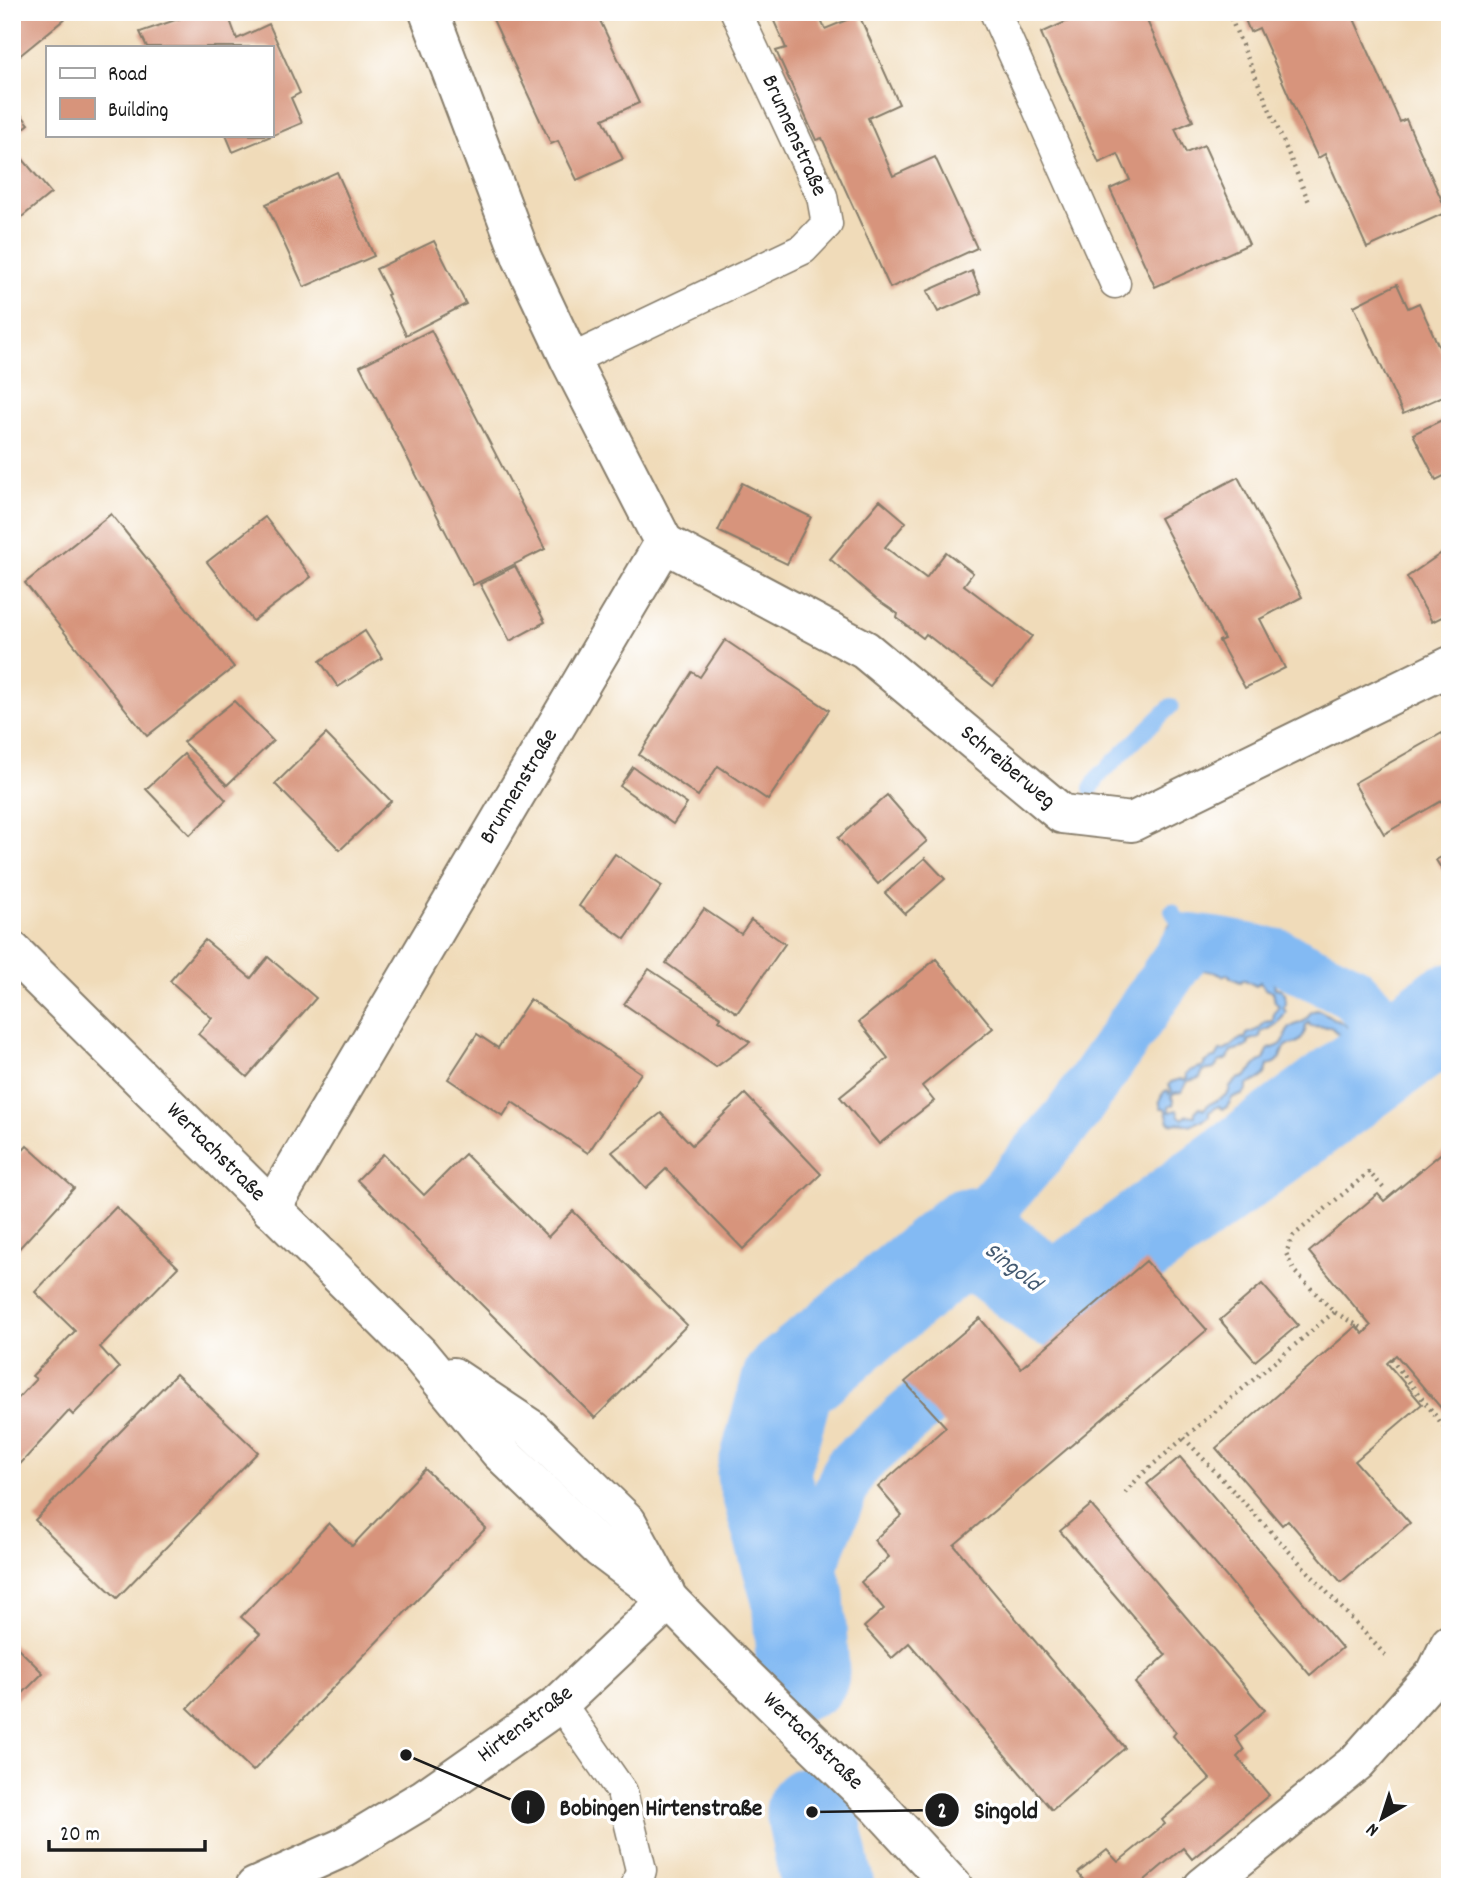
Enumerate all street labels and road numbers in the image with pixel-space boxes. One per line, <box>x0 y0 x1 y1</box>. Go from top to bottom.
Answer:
street label: Brunnenstraße <box>752 70 834 202</box>
street label: Schreiberweg <box>952 718 1062 818</box>
street label: Brunnenstraße <box>472 723 568 851</box>
street label: Wertachstraße <box>158 1096 272 1210</box>
street label: Hirtenstraße <box>471 1678 581 1772</box>
street label: Wertachstraße <box>754 1685 870 1799</box>

